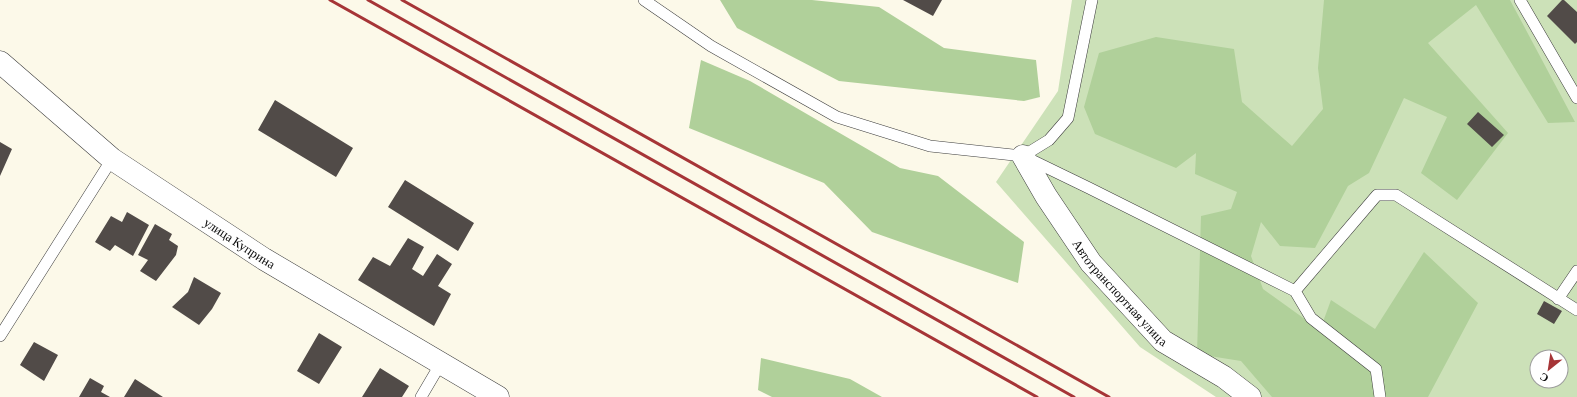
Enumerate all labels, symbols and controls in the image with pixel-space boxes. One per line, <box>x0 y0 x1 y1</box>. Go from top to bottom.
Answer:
street label: улица Куприна <box>201 214 278 272</box>
street label: Автотранспортная улица <box>1070 236 1170 349</box>
north arrow <box>1529 349 1569 389</box>
text: С <box>1538 370 1550 385</box>

